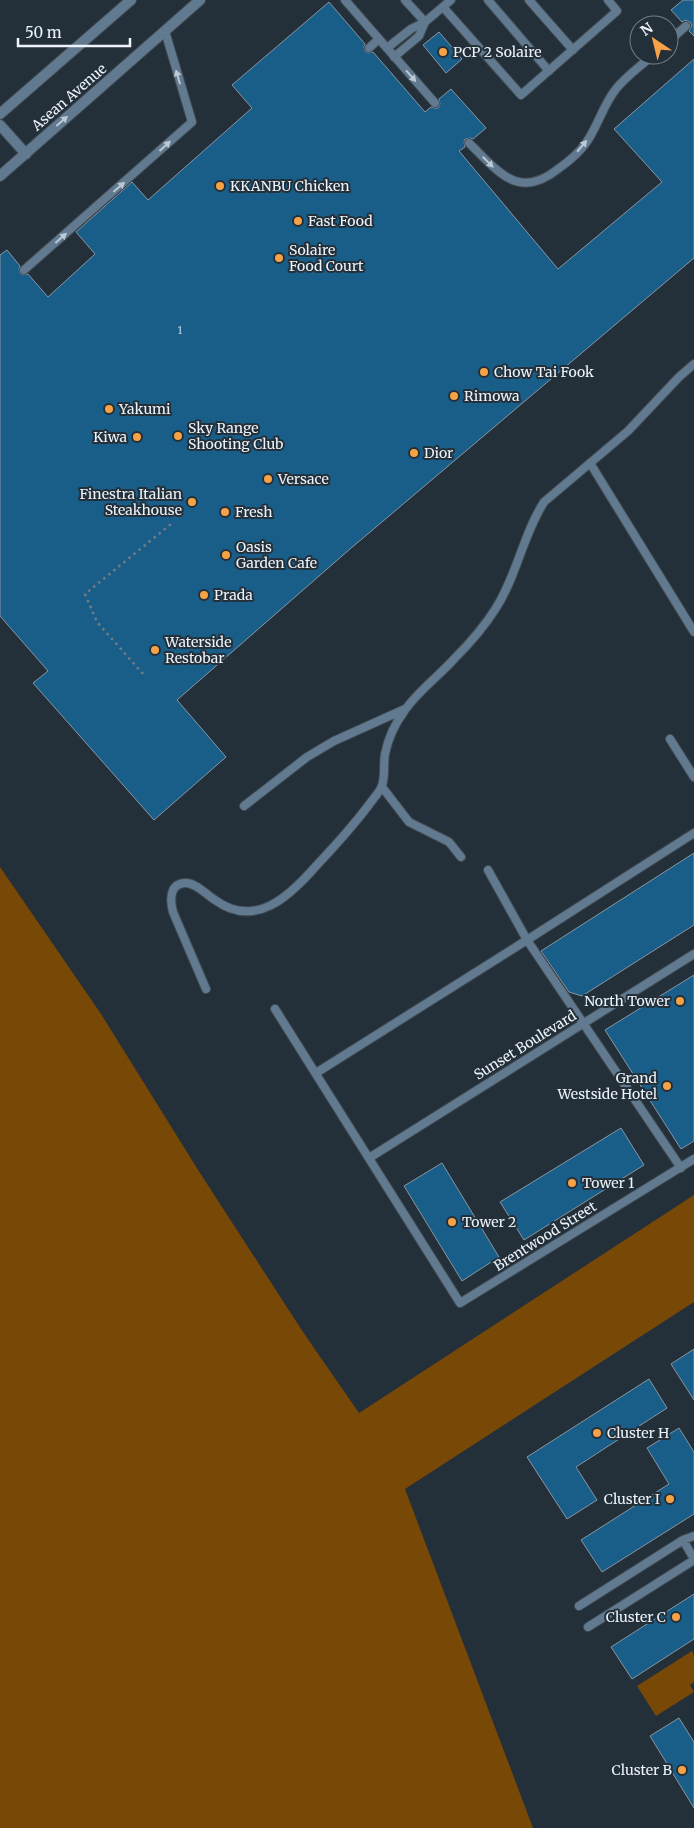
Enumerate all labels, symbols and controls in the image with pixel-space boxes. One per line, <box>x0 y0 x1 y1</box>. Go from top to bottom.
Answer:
scale bar <box>18 15 130 47</box>
north arrow <box>629 15 679 65</box>
text: N <box>637 19 656 40</box>
text: 50 m <box>25 23 62 42</box>
place label: PCP 2 Solaire <box>453 43 542 61</box>
marker: PCP 2 Solaire <box>437 46 449 58</box>
street label: Asean Avenue <box>27 60 110 135</box>
one-way arrow <box>174 69 182 84</box>
one-way arrow <box>406 70 417 83</box>
one-way arrow <box>56 116 69 127</box>
one-way arrow <box>158 140 170 152</box>
one-way arrow <box>577 140 588 153</box>
one-way arrow <box>482 155 494 167</box>
place label: KKANBU Chicken <box>230 177 350 195</box>
marker: KKANBU Chicken <box>214 180 226 192</box>
one-way arrow <box>113 181 126 192</box>
place label: Fast Food <box>308 212 373 230</box>
marker: Fast Food <box>292 215 304 227</box>
one-way arrow <box>54 232 67 243</box>
place label: Solaire Food Court <box>289 241 364 275</box>
marker: Solaire Food Court <box>273 252 285 264</box>
house number: 1 <box>178 323 183 337</box>
place label: Chow Tai Fook <box>494 363 594 381</box>
marker: Chow Tai Fook <box>478 366 490 378</box>
place label: Rimowa <box>464 387 520 405</box>
marker: Rimowa <box>448 390 460 402</box>
place label: Yakumi <box>118 400 171 418</box>
marker: Yakumi <box>103 403 115 415</box>
place label: Sky Range Shooting Club <box>188 419 283 453</box>
place label: Kiwa <box>93 428 127 446</box>
marker: Sky Range Shooting Club <box>172 430 184 442</box>
marker: Kiwa <box>131 431 143 443</box>
place label: Dior <box>424 444 453 462</box>
marker: Dior <box>408 447 420 459</box>
place label: Versace <box>277 470 329 488</box>
marker: Versace <box>262 473 274 485</box>
place label: Finestra Italian Steakhouse <box>79 485 182 519</box>
marker: Finestra Italian Steakhouse <box>186 496 198 508</box>
place label: Fresh <box>235 503 272 521</box>
marker: Fresh <box>219 506 231 518</box>
place label: Oasis Garden Cafe <box>236 538 317 572</box>
marker: Oasis Garden Cafe <box>220 549 232 561</box>
place label: Prada <box>214 586 253 604</box>
marker: Prada <box>198 589 210 601</box>
place label: Waterside Restobar <box>164 633 231 667</box>
marker: Waterside Restobar <box>149 644 161 656</box>
place label: North Tower <box>584 992 670 1010</box>
marker: North Tower <box>674 995 686 1007</box>
street label: Sunset Boulevard <box>471 1006 580 1084</box>
place label: Grand Westside Hotel <box>556 1069 658 1103</box>
marker: Grand Westside Hotel <box>661 1080 673 1092</box>
place label: Tower 1 <box>582 1174 634 1192</box>
marker: Tower 1 <box>566 1177 578 1189</box>
street label: Brentwood Street <box>490 1197 600 1275</box>
place label: Tower 2 <box>462 1213 516 1231</box>
marker: Tower 2 <box>446 1216 458 1228</box>
place label: Cluster H <box>607 1424 669 1442</box>
marker: Cluster H <box>591 1427 603 1439</box>
place label: Cluster I <box>604 1490 660 1508</box>
marker: Cluster I <box>664 1493 676 1505</box>
place label: Cluster C <box>606 1608 666 1626</box>
marker: Cluster C <box>670 1611 682 1623</box>
place label: Cluster B <box>612 1761 672 1779</box>
marker: Cluster B <box>676 1764 688 1776</box>

